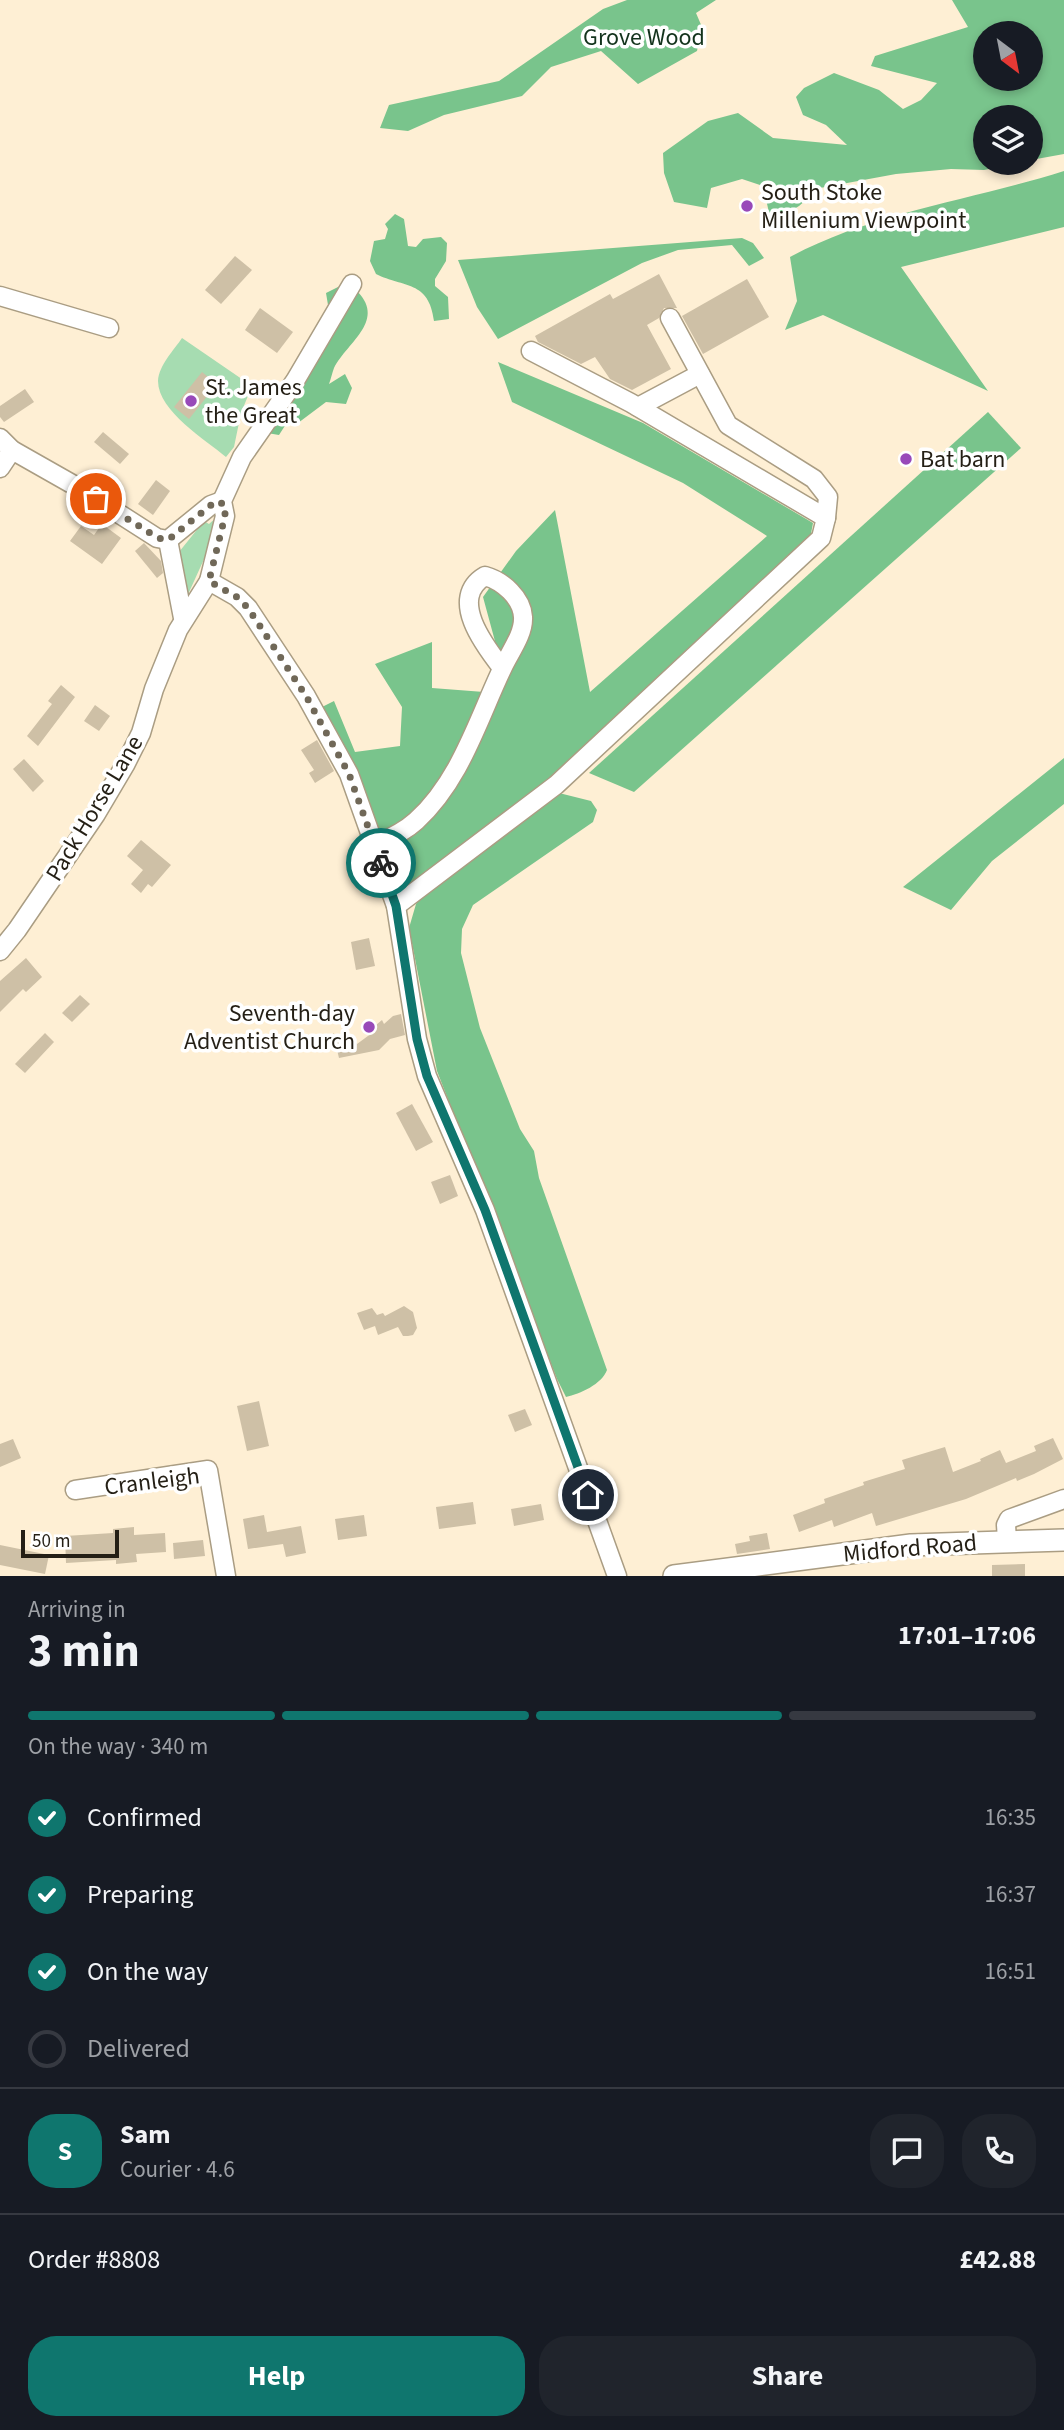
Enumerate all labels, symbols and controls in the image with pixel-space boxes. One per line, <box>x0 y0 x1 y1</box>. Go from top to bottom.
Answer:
park label: Grove Wood <box>583 20 705 55</box>
north arrow <box>973 21 1043 91</box>
map controls <box>973 21 1043 175</box>
button: layers <box>973 105 1043 175</box>
place label: South Stoke Millenium Viewpoint <box>761 175 966 238</box>
marker: South Stoke Millenium Viewpoint <box>739 198 755 214</box>
place label: St. James the Great <box>205 370 302 433</box>
marker: St. James the Great <box>183 393 199 409</box>
place label: Bat barn <box>920 442 1005 477</box>
marker: Bat barn <box>898 451 914 467</box>
pin <box>66 469 126 529</box>
icon: bag <box>77 480 115 518</box>
street label: Pack Horse Lane <box>37 729 152 888</box>
courier <box>346 828 416 898</box>
icon: bike <box>362 844 400 882</box>
place label: Seventh-day Adventist Church <box>184 996 355 1059</box>
marker: Seventh-day Adventist Church <box>361 1019 377 1035</box>
street label: Cranleigh <box>102 1458 202 1505</box>
pin <box>558 1465 618 1525</box>
icon: home <box>569 1476 607 1514</box>
street label: Midford Road <box>842 1525 978 1572</box>
scale bar <box>21 1527 119 1559</box>
text: 50 m <box>32 1528 70 1555</box>
text: Arriving in <box>28 1593 126 1626</box>
text: 17:01–17:06 <box>898 1617 1036 1654</box>
text: 3 min <box>28 1619 140 1684</box>
text: On the way · 340 m <box>28 1730 208 1763</box>
icon: check <box>28 1799 66 1837</box>
text: Confirmed <box>87 1799 202 1836</box>
text: 16:35 <box>985 1801 1036 1834</box>
icon: check <box>28 1876 66 1914</box>
text: Preparing <box>87 1876 193 1913</box>
text: 16:37 <box>985 1878 1036 1911</box>
icon: check <box>28 1953 66 1991</box>
text: On the way <box>87 1953 208 1990</box>
text: 16:51 <box>985 1955 1036 1988</box>
text: Delivered <box>87 2030 190 2067</box>
button: chat <box>870 2114 944 2188</box>
button: phone <box>962 2114 1036 2188</box>
text: Sam <box>120 2116 170 2153</box>
text: S <box>58 2133 72 2170</box>
text: Courier · 4.6 <box>120 2153 235 2186</box>
text: Order #8808 <box>28 2241 160 2278</box>
text: £42.88 <box>960 2241 1036 2278</box>
button: Help <box>28 2336 525 2416</box>
button: Share <box>539 2336 1036 2416</box>

